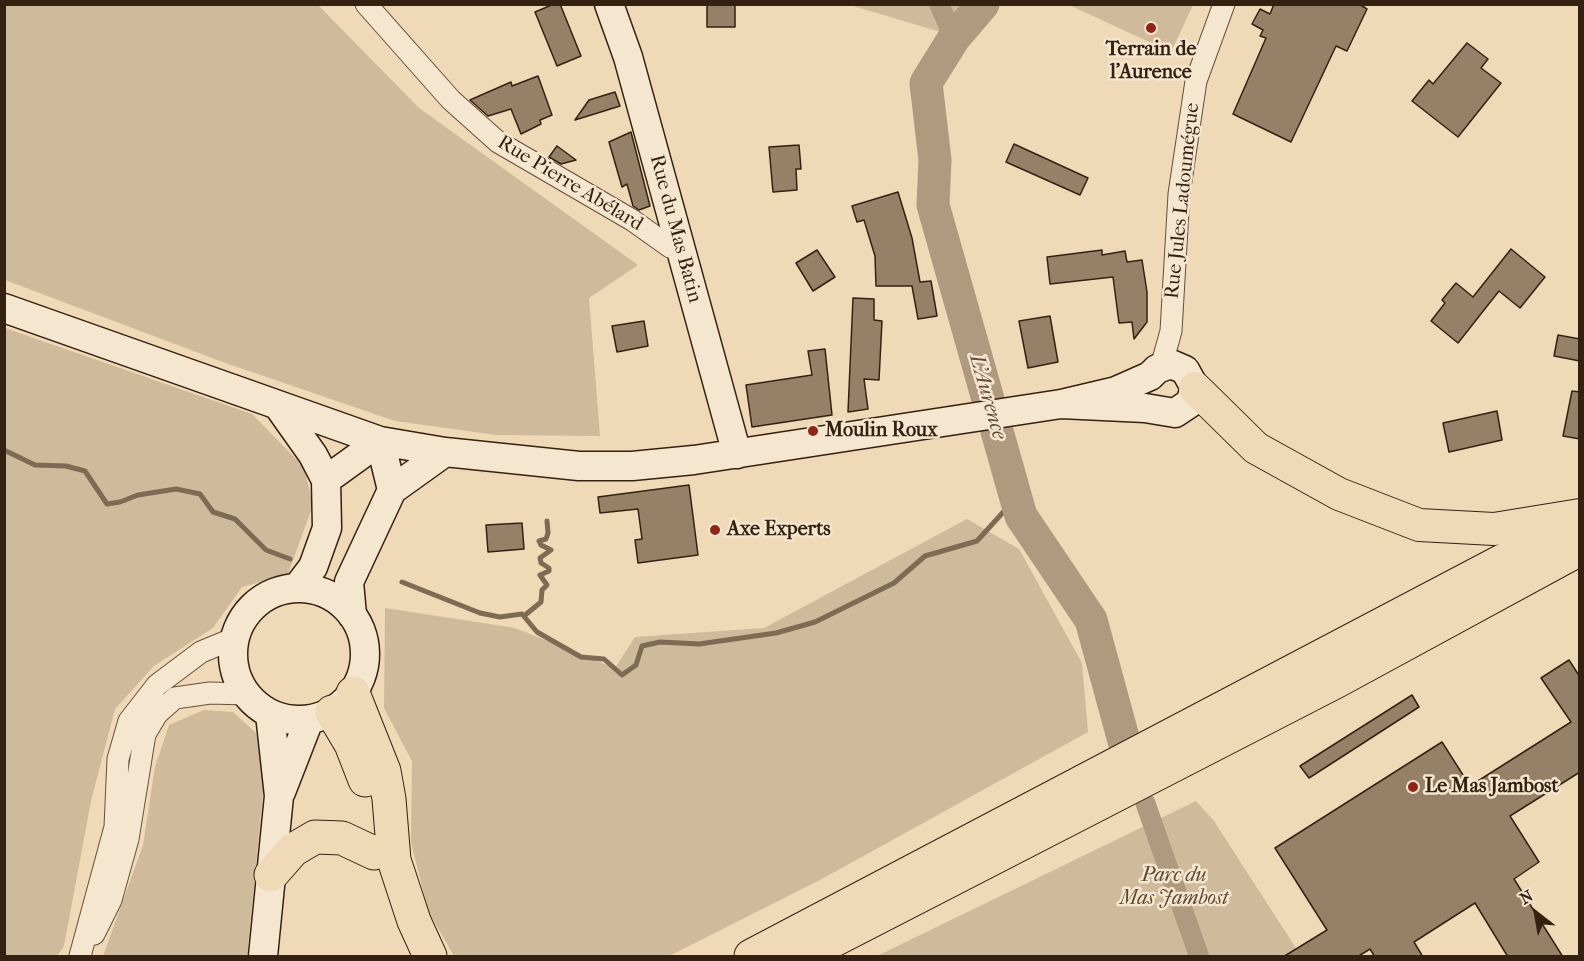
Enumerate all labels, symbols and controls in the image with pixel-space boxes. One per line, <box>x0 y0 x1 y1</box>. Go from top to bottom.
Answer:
marker: Terrain de l'Aurence <box>1144 21 1158 35</box>
place label: Terrain de l'Aurence <box>1106 38 1196 85</box>
street label: Rue Jules Ladoumégue <box>1161 102 1205 300</box>
street label: Rue Pierre Abélard <box>493 131 647 237</box>
street label: Rue du Mas Batin <box>644 152 706 306</box>
water label: L'Aurence <box>963 352 1011 442</box>
place label: Moulin Roux <box>825 419 938 443</box>
marker: Moulin Roux <box>806 424 820 438</box>
place label: Axe Experts <box>727 518 831 542</box>
marker: Axe Experts <box>708 523 722 537</box>
place label: Le Mas Jambost <box>1425 775 1559 799</box>
marker: Le Mas Jambost <box>1406 780 1420 794</box>
park label: Parc du Mas Jambost <box>1120 864 1228 911</box>
north arrow <box>1506 883 1566 943</box>
text: N <box>1516 886 1537 908</box>

